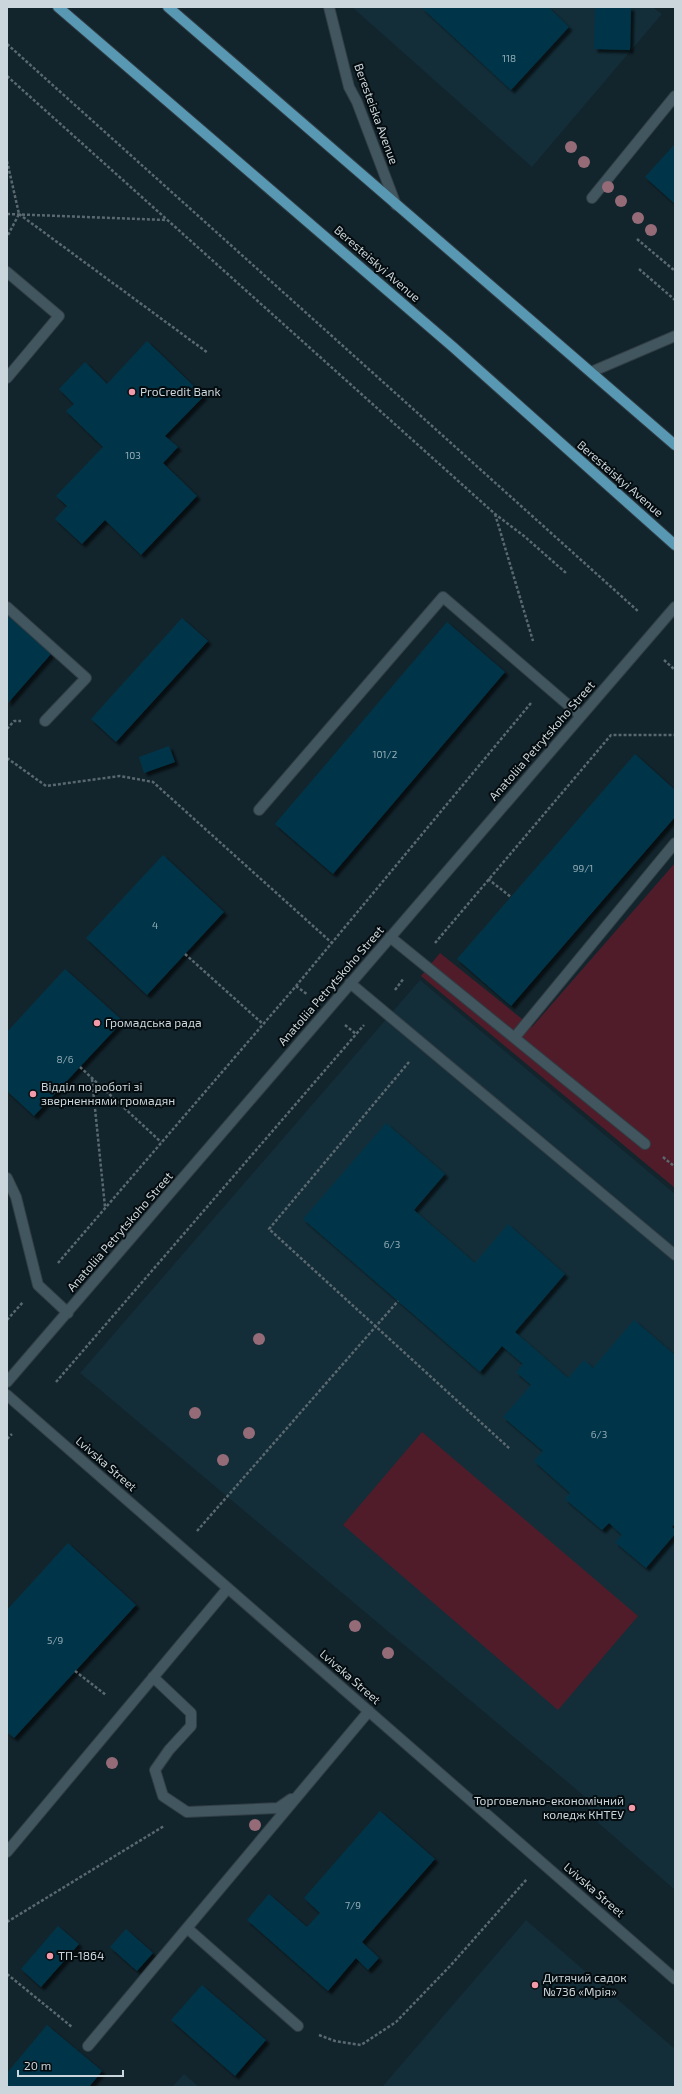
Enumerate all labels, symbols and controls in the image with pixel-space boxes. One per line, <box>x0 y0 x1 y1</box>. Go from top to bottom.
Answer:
house number: 118 <box>502 52 516 64</box>
street label: Beresteiska Avenue <box>352 61 402 166</box>
street label: Beresteiskyi Avenue <box>332 222 423 304</box>
place label: ProCredit Bank <box>140 384 221 398</box>
marker: ProCredit Bank <box>127 387 137 397</box>
street label: Beresteiskyi Avenue <box>575 437 666 519</box>
house number: 103 <box>125 449 141 461</box>
street label: Anatoliia Petrytskoho Street <box>486 677 597 803</box>
house number: 101/2 <box>373 748 398 760</box>
house number: 99/1 <box>573 862 593 874</box>
house number: 4 <box>152 919 158 931</box>
street label: Anatoliia Petrytskoho Street <box>275 922 386 1048</box>
place label: Громадська рада <box>105 1015 202 1029</box>
marker: Громадська рада <box>92 1018 102 1028</box>
house number: 8/6 <box>57 1053 74 1065</box>
place label: Відділ по роботі зі зверненнями громадян <box>41 1079 175 1107</box>
marker: Відділ по роботі зі зверненнями громадян <box>28 1089 38 1099</box>
street label: Anatoliia Petrytskoho Street <box>64 1168 175 1294</box>
house number: 6/3 <box>384 1238 400 1250</box>
house number: 6/3 <box>591 1428 607 1440</box>
street label: Lvivska Street <box>73 1433 140 1494</box>
house number: 5/9 <box>47 1634 63 1646</box>
street label: Lvivska Street <box>317 1646 384 1707</box>
place label: Торговельно-економічний коледж КНТЕУ <box>474 1793 624 1821</box>
marker: Торговельно-економічний коледж КНТЕУ <box>627 1803 637 1813</box>
street label: Lvivska Street <box>561 1859 628 1920</box>
house number: 7/9 <box>345 1899 361 1911</box>
place label: ТП-1864 <box>58 1948 104 1962</box>
marker: ТП-1864 <box>45 1951 55 1961</box>
place label: Дитячий садок №736 «Мрія» <box>543 1970 627 1998</box>
marker: Дитячий садок №736 «Мрія» <box>530 1980 540 1990</box>
scale bar <box>18 2052 123 2078</box>
text: 20 m <box>24 2058 51 2072</box>

